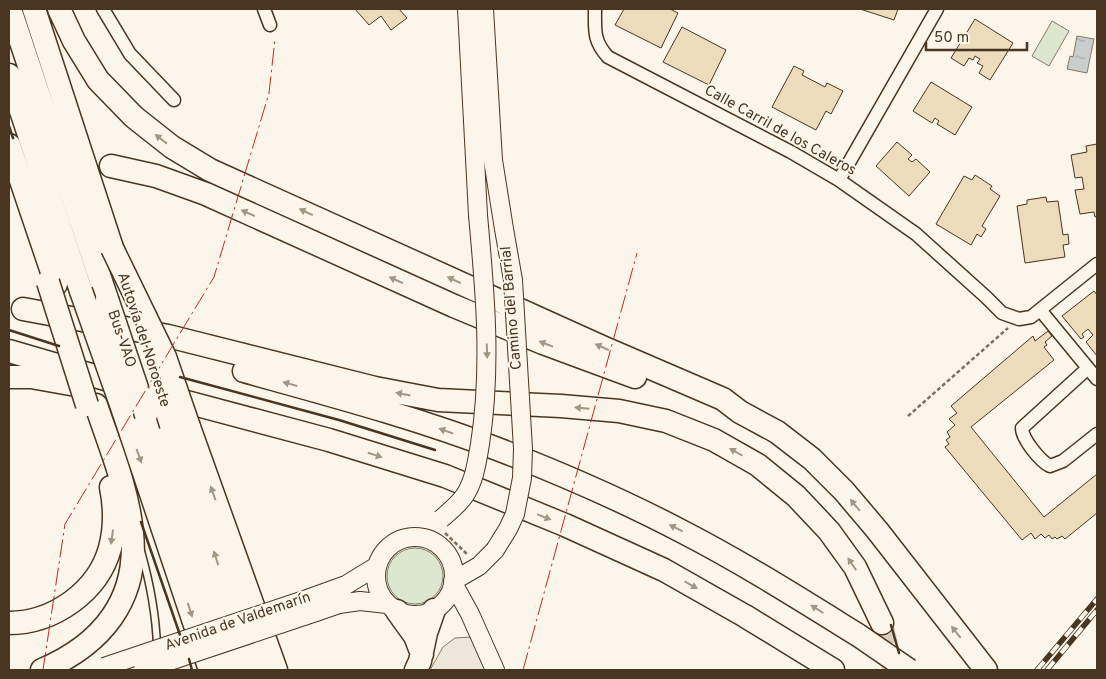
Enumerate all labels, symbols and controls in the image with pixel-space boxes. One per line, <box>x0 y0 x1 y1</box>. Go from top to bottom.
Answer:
scale bar <box>926 20 1027 52</box>
text: 50 m <box>934 29 969 48</box>
street label: Calle Carril de los Caleros <box>701 81 859 181</box>
one-way arrow <box>155 133 168 144</box>
one-way arrow <box>299 208 313 216</box>
one-way arrow <box>241 209 255 217</box>
street label: Camino del Barrial <box>497 245 527 371</box>
street label: Autovía del Noroeste <box>112 270 174 410</box>
one-way arrow <box>447 275 461 283</box>
one-way arrow <box>389 276 403 284</box>
street label: Bus-VAO <box>102 308 140 370</box>
one-way arrow <box>538 340 553 347</box>
one-way arrow <box>595 342 609 350</box>
one-way arrow <box>483 343 491 359</box>
one-way arrow <box>283 379 298 387</box>
one-way arrow <box>394 389 410 397</box>
one-way arrow <box>573 404 589 412</box>
one-way arrow <box>438 427 453 435</box>
one-way arrow <box>135 448 143 463</box>
one-way arrow <box>730 448 743 457</box>
one-way arrow <box>368 451 383 459</box>
one-way arrow <box>208 485 216 500</box>
one-way arrow <box>850 498 861 511</box>
one-way arrow <box>537 513 551 521</box>
one-way arrow <box>669 524 683 532</box>
one-way arrow <box>107 529 115 545</box>
one-way arrow <box>211 550 219 565</box>
one-way arrow <box>847 557 857 570</box>
one-way arrow <box>685 581 698 590</box>
street label: Avenida de Valdemarín <box>163 588 313 656</box>
one-way arrow <box>187 602 195 617</box>
one-way arrow <box>810 605 823 614</box>
one-way arrow <box>951 626 962 639</box>

